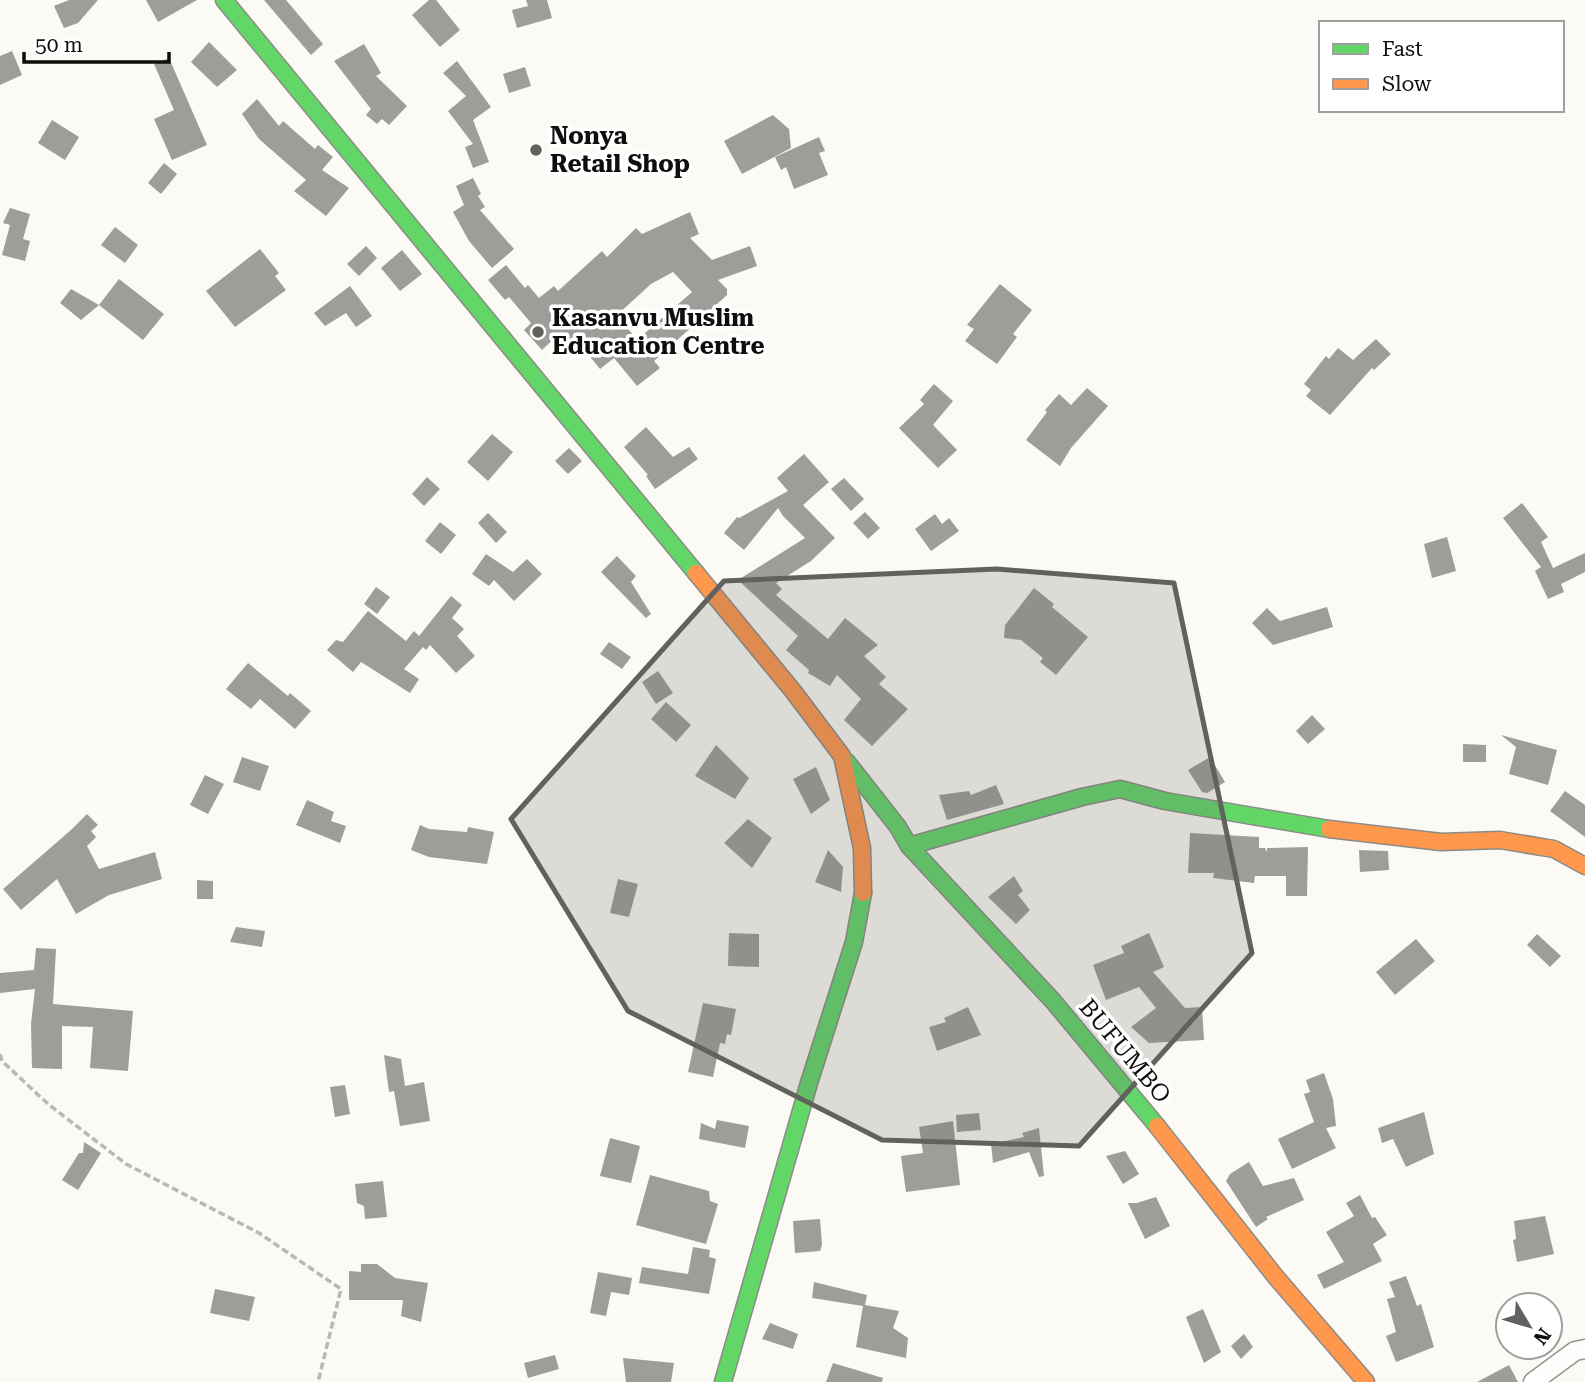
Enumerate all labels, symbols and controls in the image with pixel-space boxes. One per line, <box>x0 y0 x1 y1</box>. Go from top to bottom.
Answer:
scale bar <box>24 21 170 65</box>
legend <box>1319 21 1564 112</box>
text: 50 m <box>35 33 83 57</box>
text: Fast <box>1382 37 1423 61</box>
text: Slow <box>1382 72 1432 96</box>
place label: Nonya Retail Shop <box>550 122 690 178</box>
marker: Nonya Retail Shop <box>528 142 544 158</box>
place label: Kasanvu Muslim Education Centre <box>552 304 765 360</box>
marker: Kasanvu Muslim Education Centre <box>530 324 546 340</box>
street label: BUFUMBO <box>1073 993 1177 1109</box>
north arrow <box>1494 1291 1564 1361</box>
text: N <box>1528 1323 1556 1349</box>

